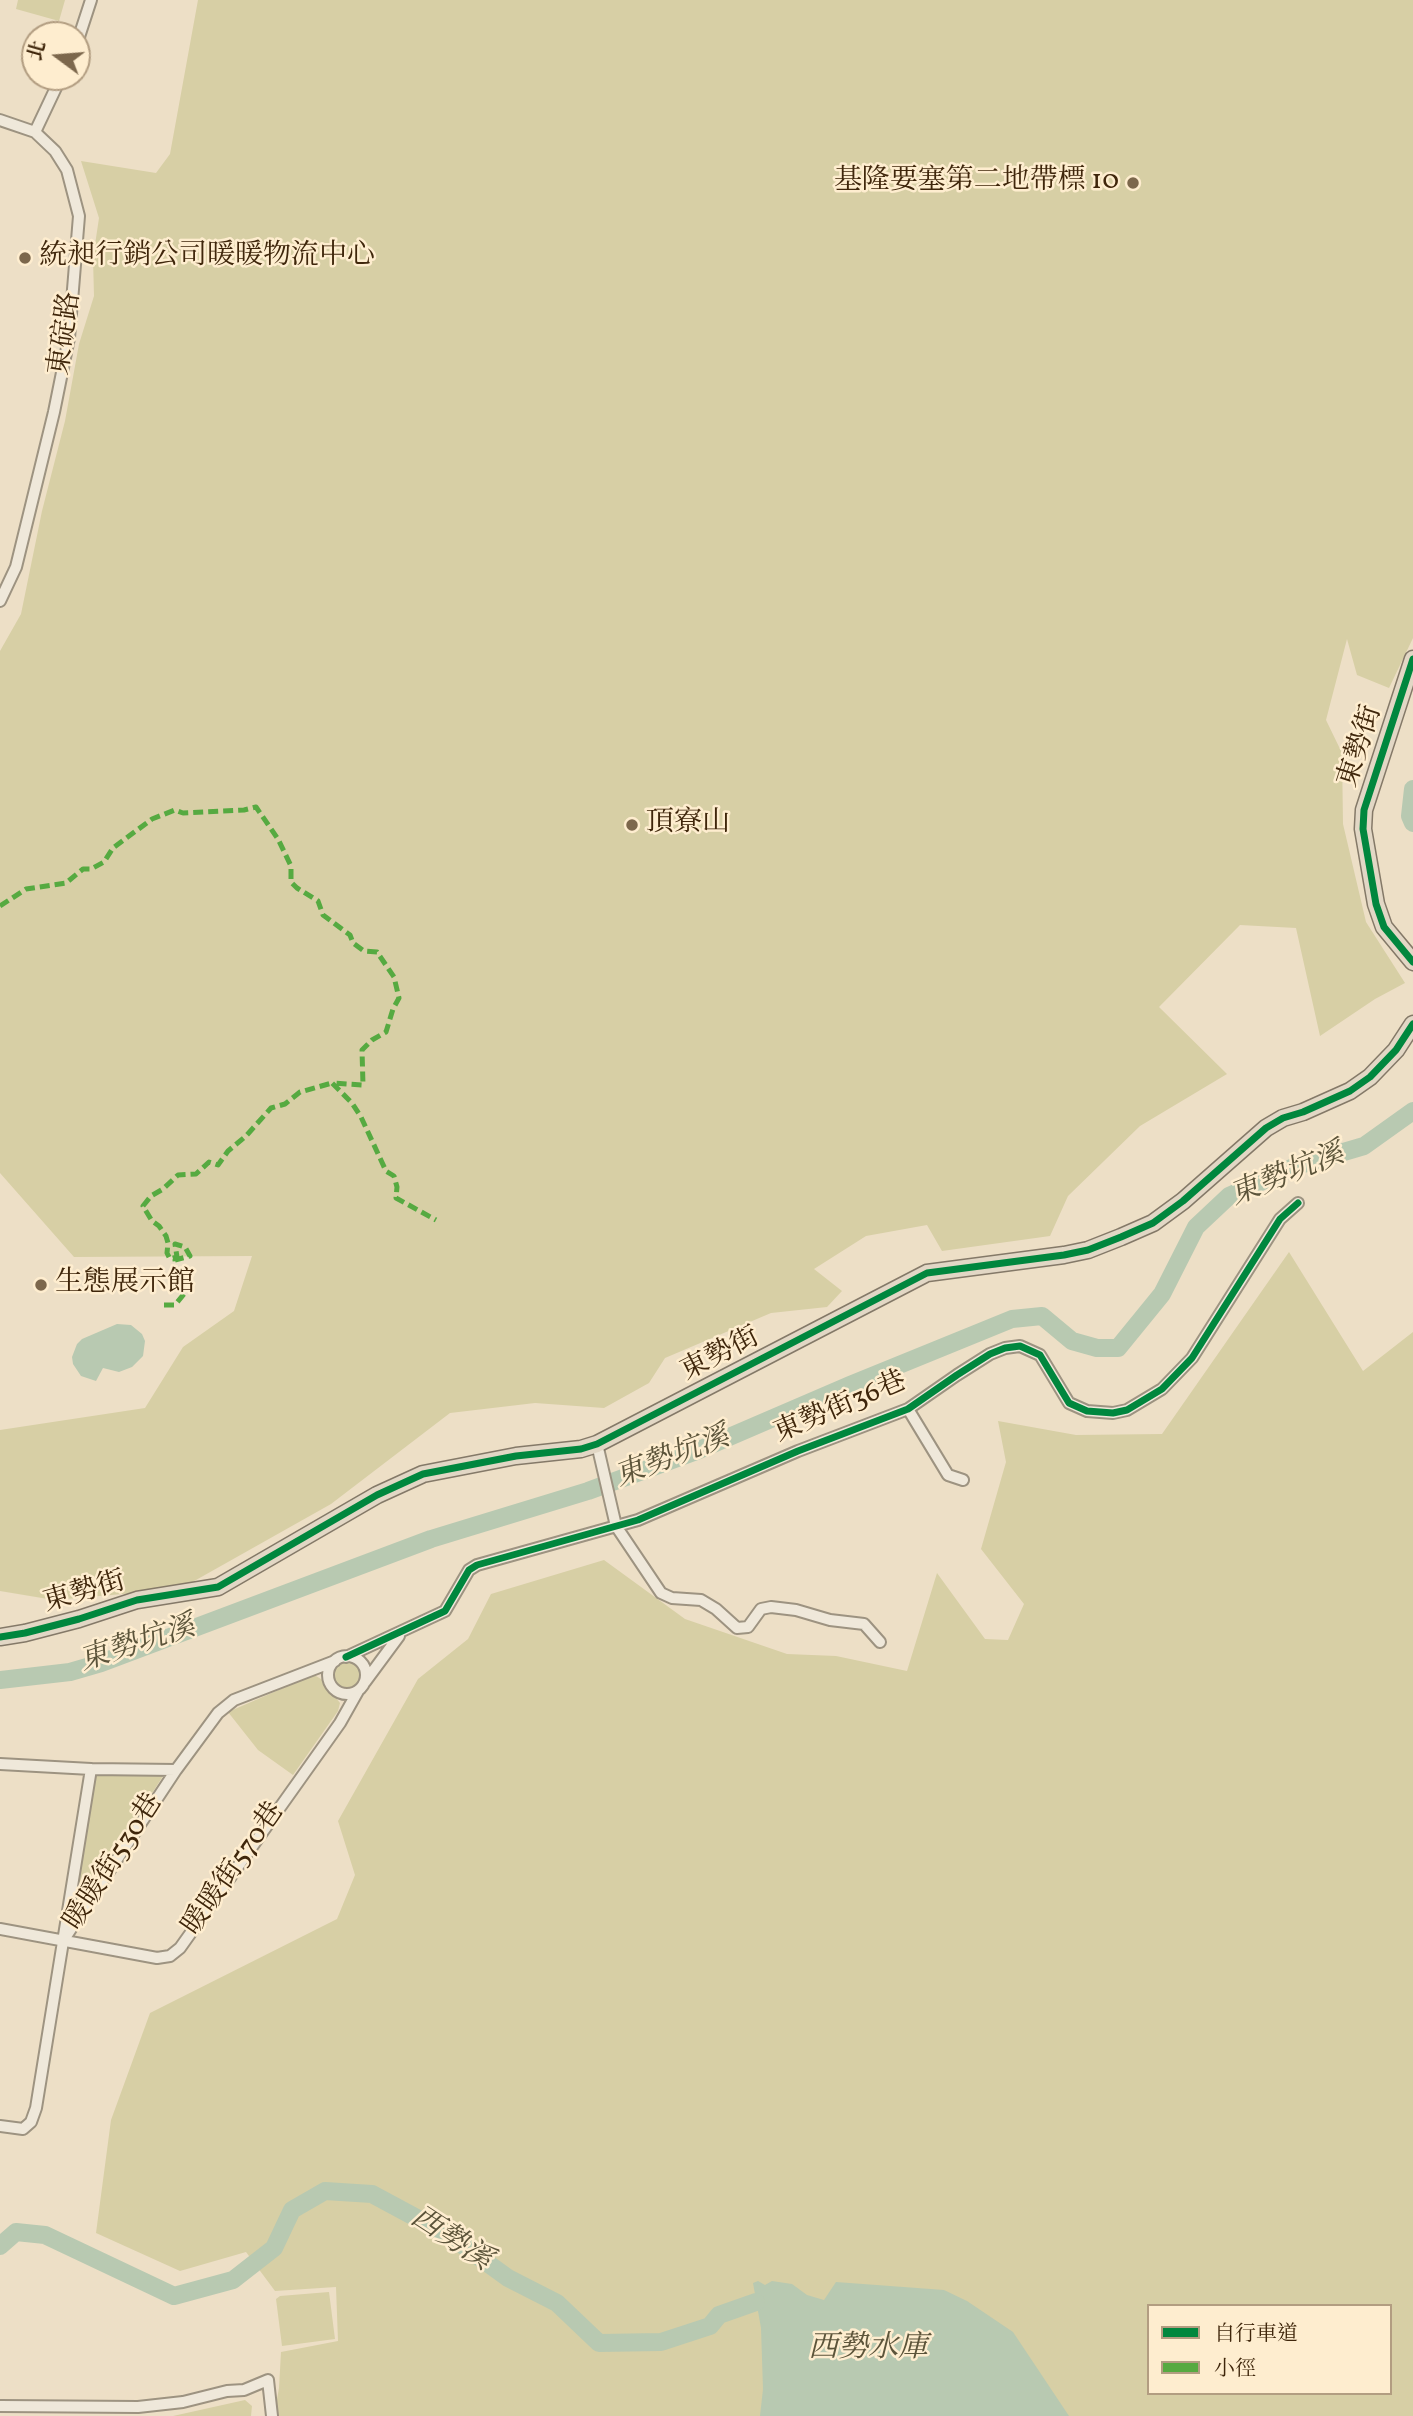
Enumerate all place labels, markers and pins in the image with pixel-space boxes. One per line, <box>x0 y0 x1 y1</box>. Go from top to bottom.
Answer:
place label: 基隆要塞第二地帶標 10 <box>834 166 1119 200</box>
marker: 基隆要塞第二地帶標 10 <box>1125 175 1141 191</box>
place label: 統昶行銷公司暖暖物流中心 <box>39 241 375 275</box>
marker: 統昶行銷公司暖暖物流中心 <box>17 250 33 266</box>
place label: 頂寮山 <box>646 808 730 842</box>
marker: 頂寮山 <box>624 817 640 833</box>
place label: 生態展示館 <box>55 1268 195 1302</box>
marker: 生態展示館 <box>33 1277 49 1293</box>

